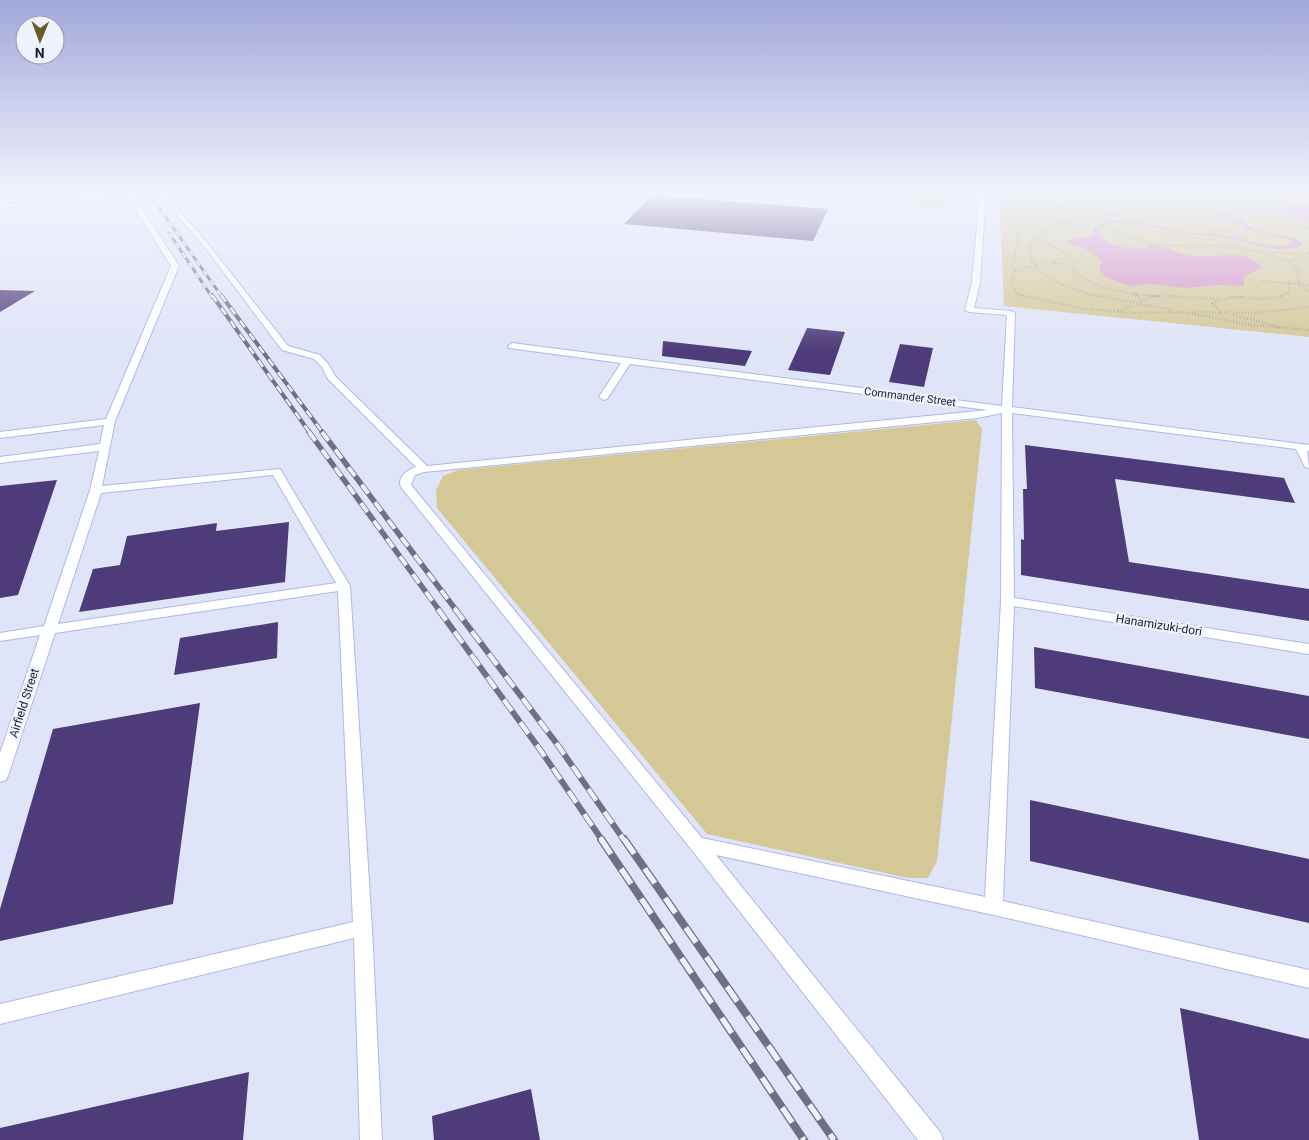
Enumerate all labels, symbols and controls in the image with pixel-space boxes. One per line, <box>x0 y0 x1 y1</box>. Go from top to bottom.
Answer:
north arrow <box>15 15 65 65</box>
text: N <box>35 45 45 61</box>
street label: Commander Street <box>863 385 957 409</box>
street label: Hanamizuki-dori <box>1115 611 1203 639</box>
street label: Airfield Street <box>6 666 42 739</box>

